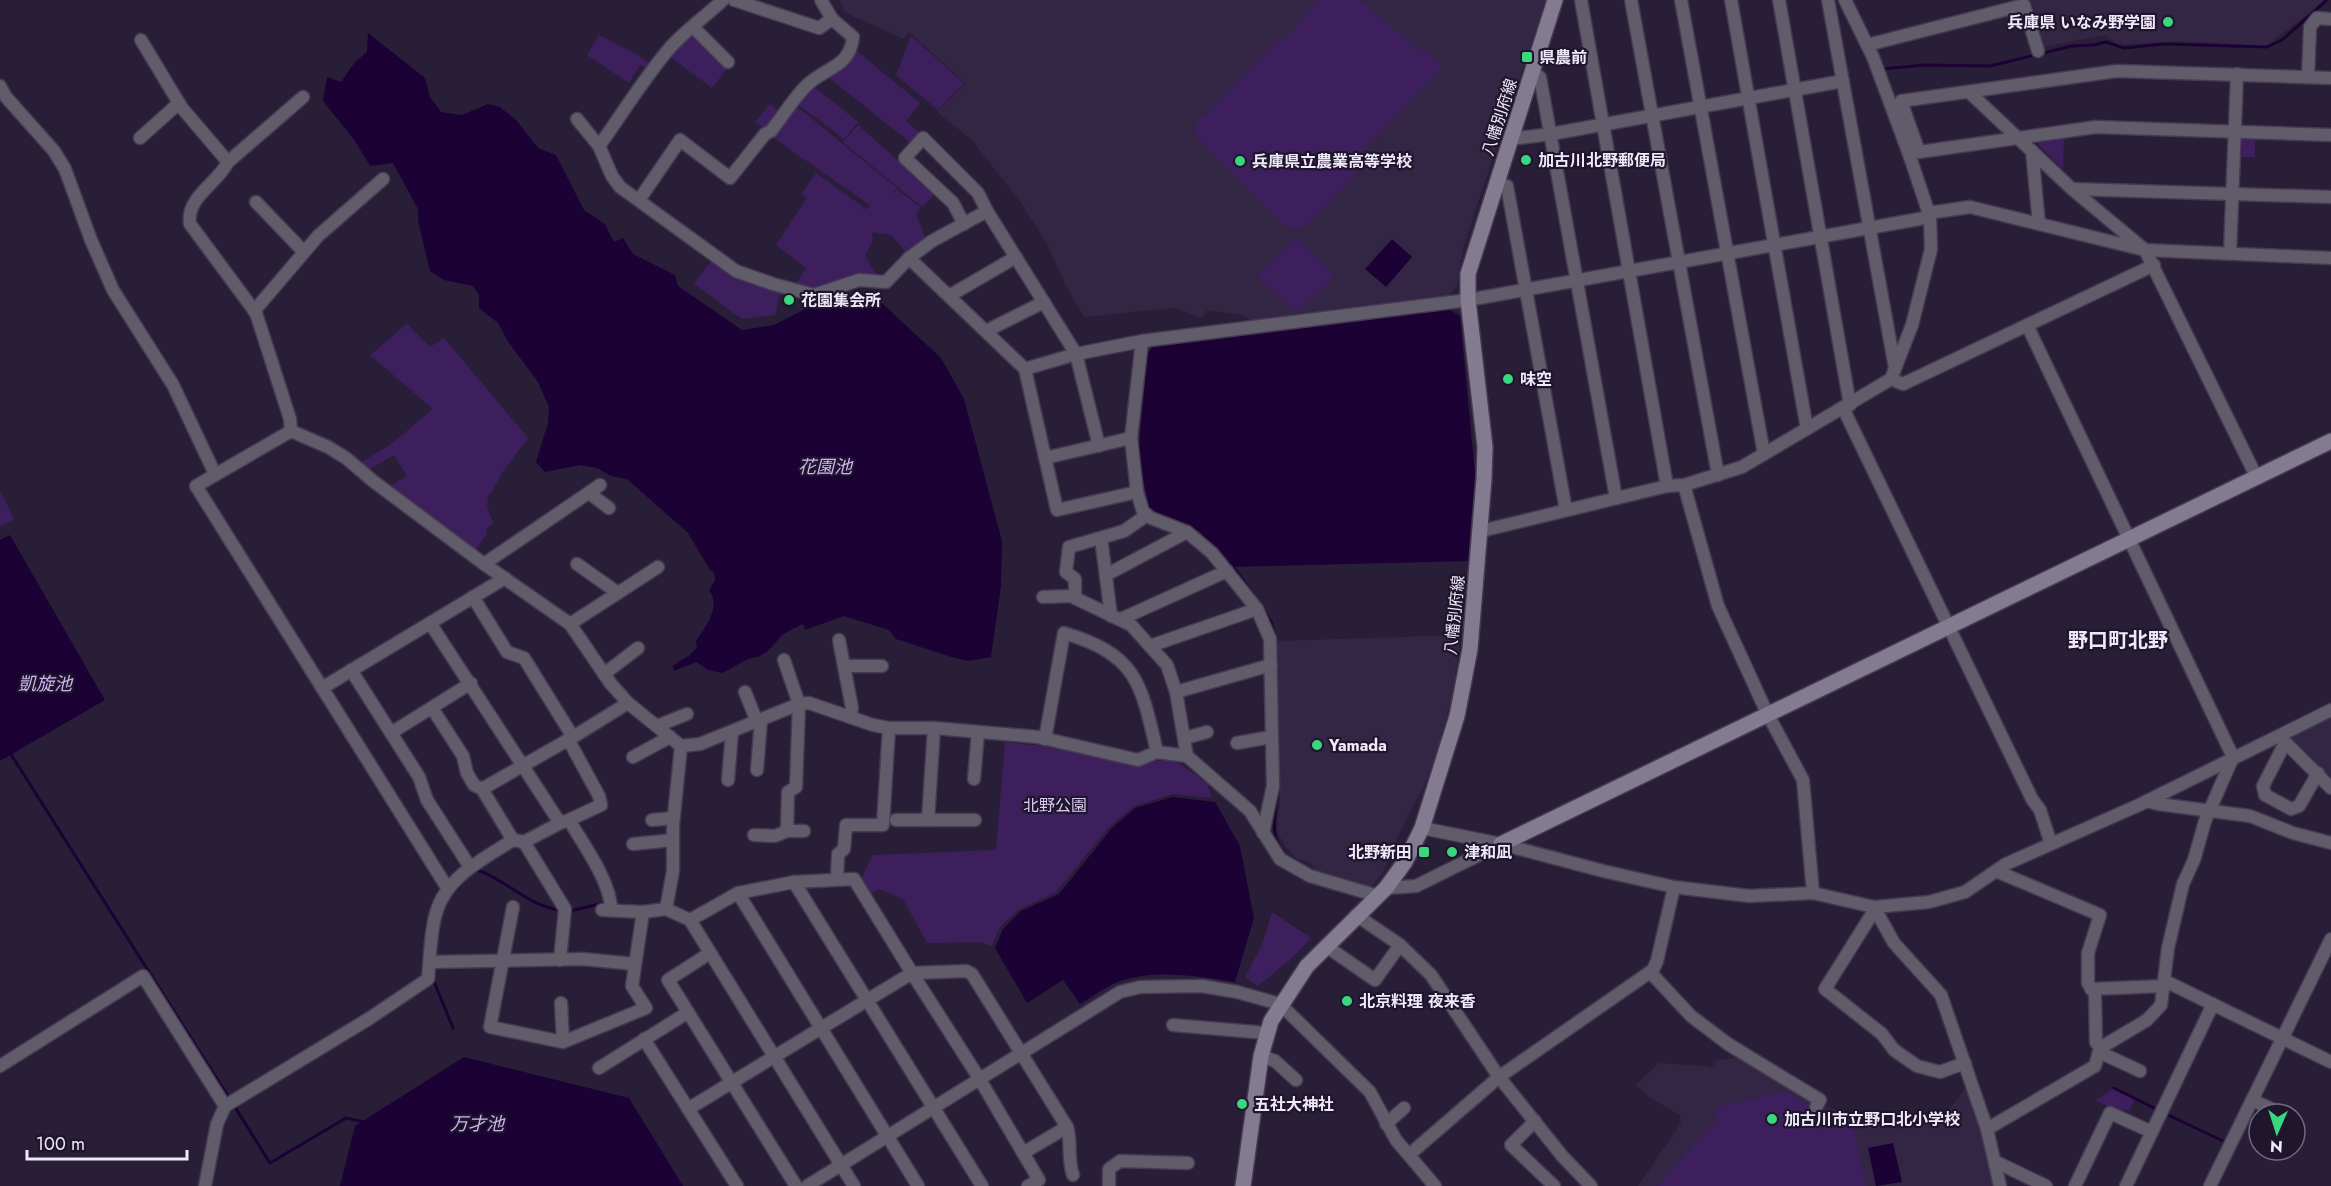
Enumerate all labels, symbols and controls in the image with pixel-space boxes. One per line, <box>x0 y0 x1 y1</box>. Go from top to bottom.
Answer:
place label: 兵庫県 いなみ野学園 <box>2007 11 2156 34</box>
marker: 兵庫県 いなみ野学園 <box>2161 15 2175 29</box>
place label: 県農前 <box>1539 46 1587 69</box>
marker: 県農前 <box>1520 50 1534 64</box>
street label: 八幡別府線 <box>1476 76 1523 159</box>
place label: 加古川北野郵便局 <box>1538 149 1666 172</box>
place label: 兵庫県立農業高等学校 <box>1252 150 1412 173</box>
marker: 加古川北野郵便局 <box>1519 153 1533 167</box>
marker: 兵庫県立農業高等学校 <box>1233 154 1247 168</box>
place label: 花園集会所 <box>801 289 881 312</box>
marker: 花園集会所 <box>782 293 796 307</box>
place label: 味空 <box>1520 368 1552 391</box>
marker: 味空 <box>1501 372 1515 386</box>
water label: 花園池 <box>798 454 854 480</box>
street label: 八幡別府線 <box>1439 574 1470 656</box>
district label: 野口町北野 <box>2068 626 2168 655</box>
water label: 凱旋池 <box>18 671 74 697</box>
place label: Yamada <box>1328 734 1387 757</box>
marker: Yamada <box>1310 738 1324 752</box>
park label: 北野公園 <box>1023 794 1087 817</box>
place label: 北野新田 <box>1348 841 1412 864</box>
place label: 津和凪 <box>1464 841 1512 864</box>
marker: 北野新田 <box>1417 845 1431 859</box>
marker: 津和凪 <box>1445 845 1459 859</box>
place label: 北京料理 夜来香 <box>1359 990 1476 1013</box>
marker: 北京料理 夜来香 <box>1340 994 1354 1008</box>
place label: 五社大神社 <box>1254 1093 1334 1116</box>
marker: 五社大神社 <box>1235 1097 1249 1111</box>
north arrow <box>2247 1102 2307 1162</box>
place label: 加古川市立野口北小学校 <box>1784 1108 1960 1131</box>
water label: 万才池 <box>450 1111 506 1137</box>
marker: 加古川市立野口北小学校 <box>1765 1112 1779 1126</box>
scale bar <box>27 1123 188 1161</box>
text: 100 m <box>36 1131 85 1157</box>
text: N <box>2269 1135 2283 1158</box>

